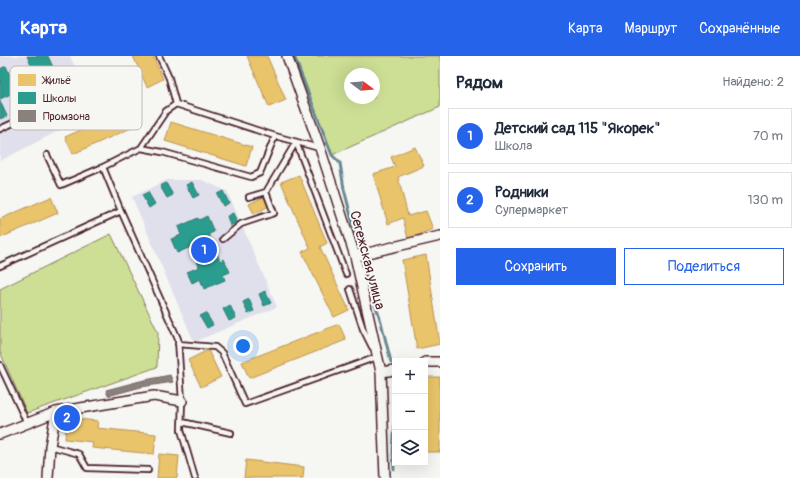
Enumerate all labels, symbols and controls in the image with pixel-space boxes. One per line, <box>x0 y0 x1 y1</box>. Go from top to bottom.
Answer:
text: Карта <box>20 16 67 40</box>
text: Карта <box>568 20 603 37</box>
text: Маршрут <box>625 20 677 37</box>
text: Сохранённые <box>699 20 780 37</box>
legend <box>10 66 142 130</box>
north arrow <box>344 68 380 104</box>
text: Рядом <box>456 72 503 93</box>
text: Жильё <box>41 74 71 87</box>
text: Найдено: 2 <box>722 74 784 90</box>
text: Школы <box>43 92 76 105</box>
text: Промзона <box>43 110 90 123</box>
text: Детский сад 115 "Якорек" <box>495 119 660 138</box>
text: 1 <box>467 128 473 144</box>
text: 70 m <box>753 128 783 144</box>
text: Школа <box>495 138 532 154</box>
text: Родники <box>495 183 548 202</box>
text: 2 <box>466 192 474 208</box>
text: 130 m <box>747 192 783 208</box>
text: Супермаркет <box>495 202 568 218</box>
street label: Сегежская улица <box>346 209 389 311</box>
pin: 1 <box>191 235 217 265</box>
button: Сохранить <box>456 248 616 285</box>
button: Поделиться <box>624 248 784 285</box>
your location <box>233 336 253 356</box>
map controls <box>392 358 428 466</box>
button: + <box>392 358 428 394</box>
button: − <box>392 394 428 430</box>
pin: 2 <box>54 403 80 433</box>
button: layers <box>392 430 428 466</box>

